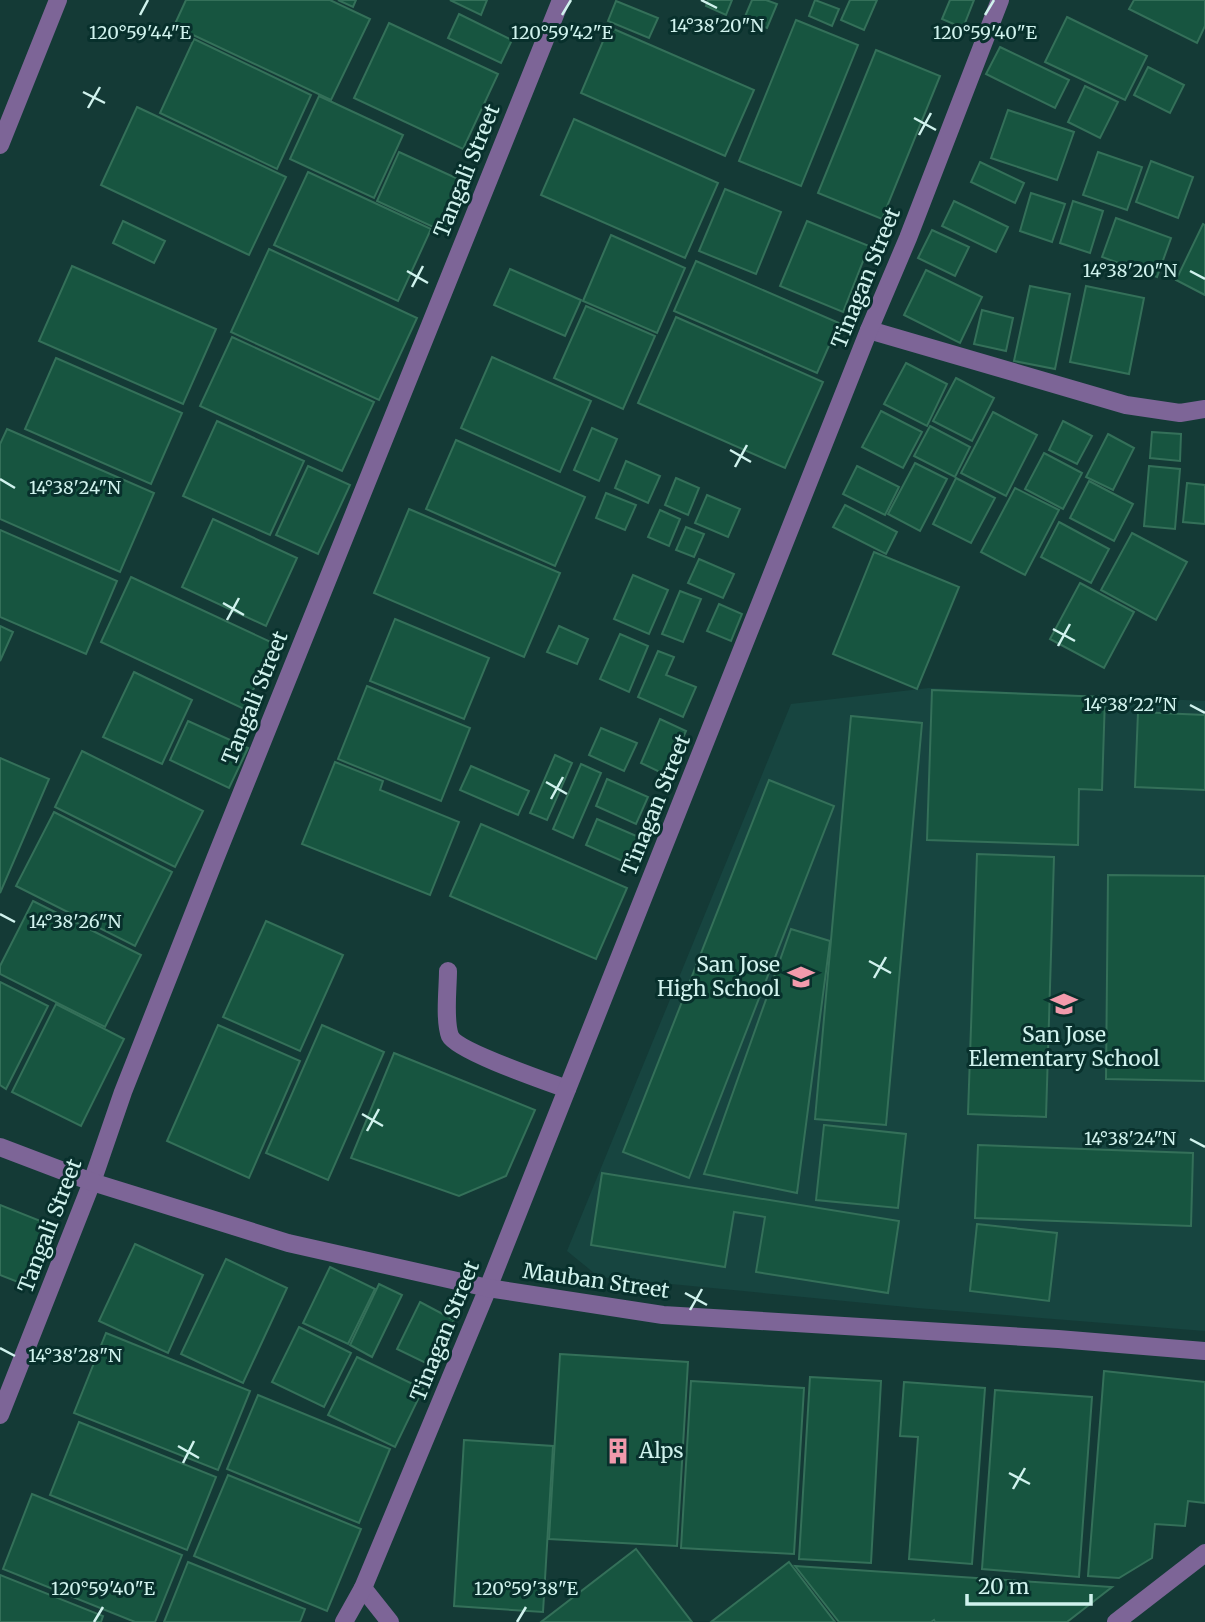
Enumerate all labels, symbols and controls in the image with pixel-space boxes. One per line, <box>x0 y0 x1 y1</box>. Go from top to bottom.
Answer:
text: 14°38'20"N <box>670 14 764 37</box>
text: 120°59'44"E <box>89 21 192 44</box>
text: 120°59'42"E <box>511 21 614 44</box>
text: 120°59'40"E <box>933 21 1037 44</box>
street label: Tangali Street <box>427 100 506 242</box>
street label: Tinagan Street <box>825 203 906 352</box>
text: 14°38'20"N <box>1083 259 1177 282</box>
text: 14°38'24"N <box>29 476 121 499</box>
street label: Tangali Street <box>215 627 294 769</box>
text: 14°38'22"N <box>1083 693 1177 716</box>
street label: Tinagan Street <box>615 730 696 879</box>
text: 14°38'26"N <box>29 910 121 933</box>
place label: San Jose High School <box>657 951 780 1002</box>
school or university icon: San Jose High School <box>786 962 816 992</box>
school or university icon: San Jose Elementary School <box>1049 989 1079 1019</box>
place label: San Jose Elementary School <box>968 1021 1160 1072</box>
text: 14°38'24"N <box>1084 1127 1176 1150</box>
street label: Tangali Street <box>12 1155 88 1297</box>
street label: Tinagan Street <box>404 1256 485 1405</box>
street label: Mauban Street <box>521 1257 671 1304</box>
text: 14°38'28"N <box>28 1344 122 1367</box>
building icon: Alps <box>603 1436 633 1466</box>
place label: Alps <box>638 1437 684 1464</box>
scale bar <box>967 1562 1091 1606</box>
text: 20 m <box>978 1573 1030 1600</box>
text: 120°59'40"E <box>51 1577 155 1600</box>
text: 120°59'38"E <box>474 1577 579 1600</box>

